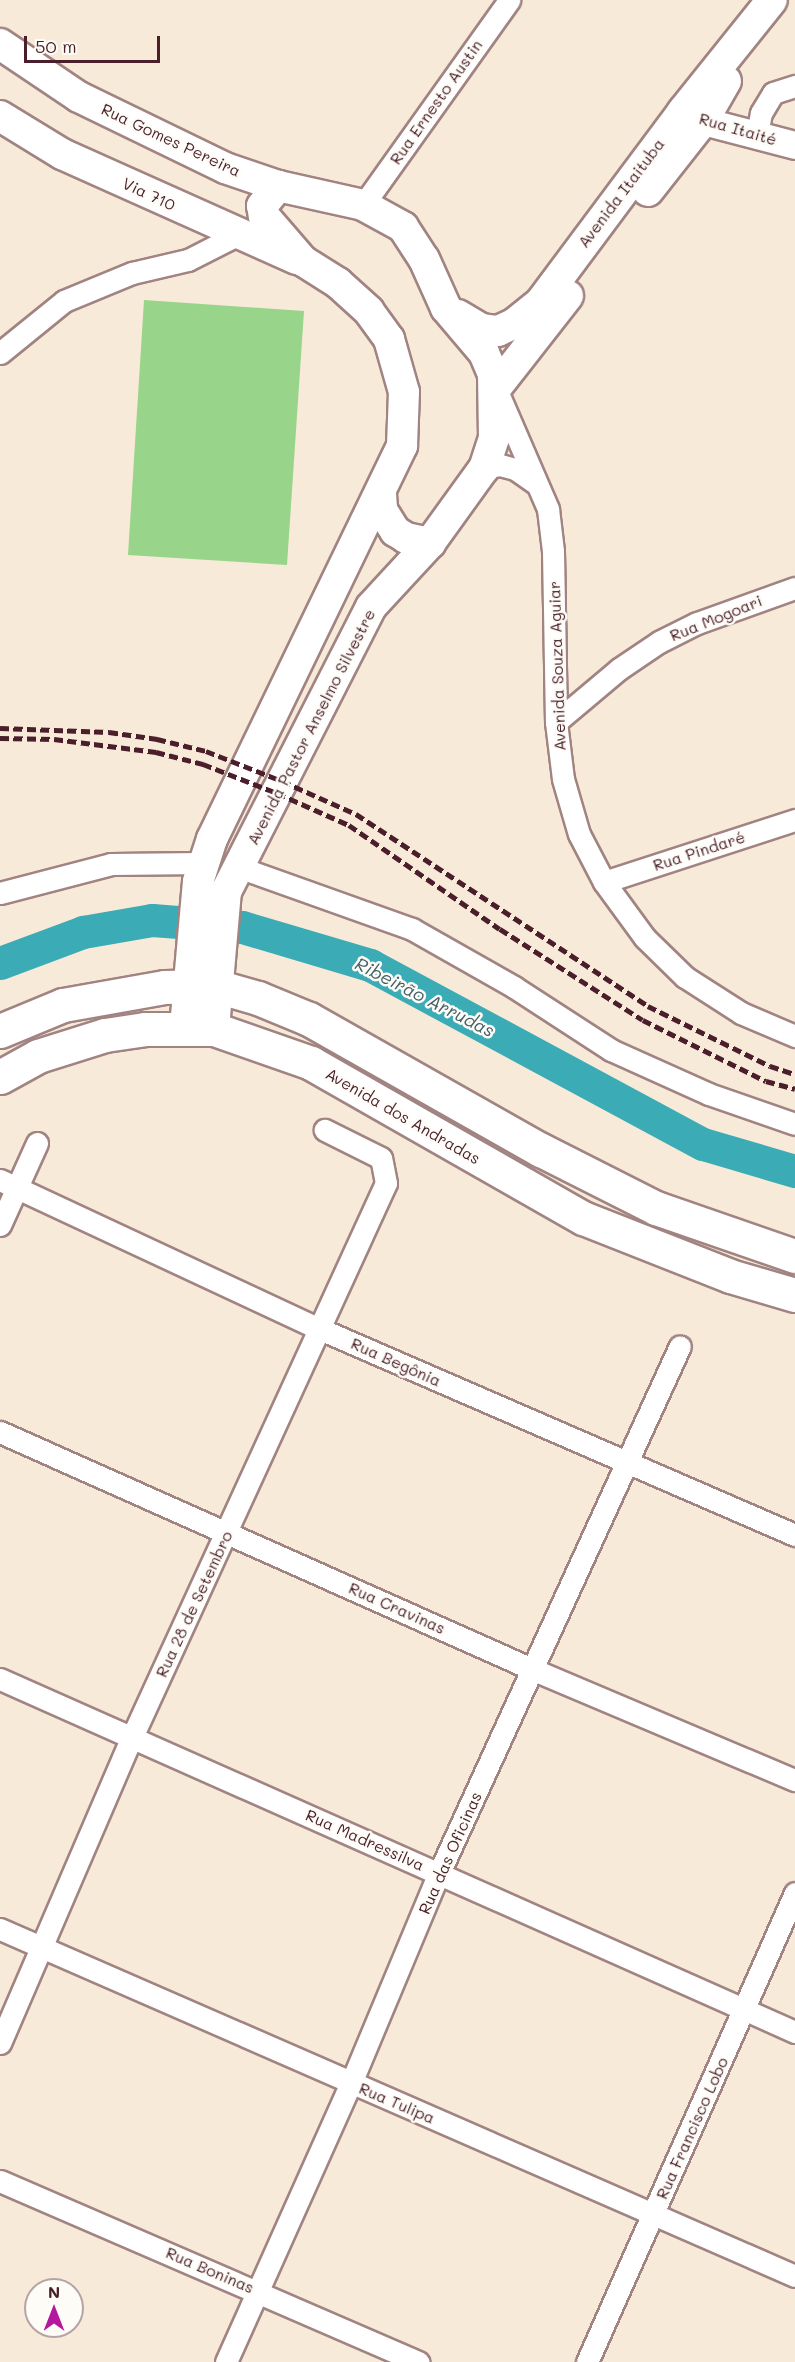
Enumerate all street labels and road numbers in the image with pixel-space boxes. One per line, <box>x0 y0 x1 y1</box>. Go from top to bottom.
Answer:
street label: Rua Ernesto Austin <box>386 36 486 168</box>
street label: Rua Gomes Pereira <box>98 99 244 181</box>
street label: Rua Itaité <box>697 109 779 149</box>
street label: Avenida Itaituba <box>574 135 668 251</box>
street label: Via 710 <box>119 173 179 215</box>
street label: Avenida Souza Aguiar <box>544 581 570 751</box>
street label: Rua Mogoari <box>667 591 765 645</box>
street label: Avenida Pastor Anselmo Silvestre <box>243 606 379 848</box>
street label: Rua Pindaré <box>651 827 747 875</box>
street label: Avenida dos Andradas <box>322 1064 484 1168</box>
street label: Rua Begônia <box>348 1334 444 1390</box>
street label: Rua 28 de Setembro <box>152 1528 236 1680</box>
street label: Rua Cravinas <box>346 1578 448 1638</box>
street label: Rua das Oficinas <box>414 1789 486 1917</box>
street label: Rua Madressilva <box>303 1805 427 1875</box>
street label: Rua Francisco Lobo <box>652 2054 732 2202</box>
street label: Rua Tulipa <box>356 2078 438 2128</box>
street label: Rua Boninas <box>163 2243 257 2297</box>

